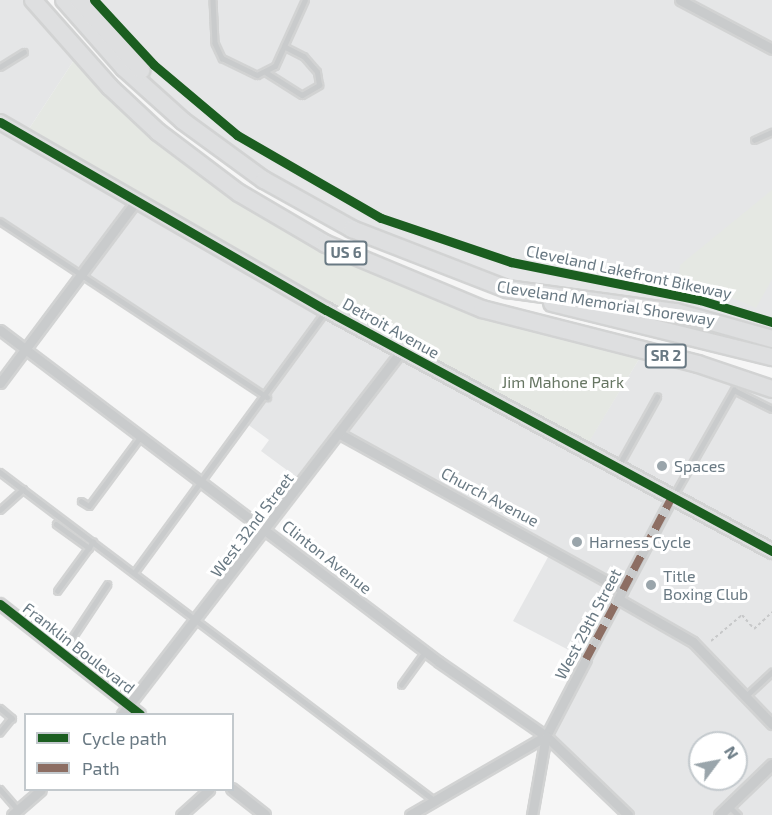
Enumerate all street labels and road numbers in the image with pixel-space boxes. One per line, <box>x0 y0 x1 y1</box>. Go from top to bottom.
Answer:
road number: US 6 <box>324 241 368 265</box>
street label: Cleveland Lakefront Bikeway <box>525 241 733 303</box>
street label: Cleveland Memorial Shoreway <box>495 276 717 330</box>
street label: Detroit Avenue <box>339 293 443 363</box>
road number: SR 2 <box>644 344 688 368</box>
street label: Church Avenue <box>438 463 542 531</box>
street label: West 32nd Street <box>207 469 297 581</box>
street label: Clinton Avenue <box>278 516 376 598</box>
street label: West 29th Street <box>551 565 625 683</box>
street label: Franklin Boulevard <box>19 598 139 698</box>

